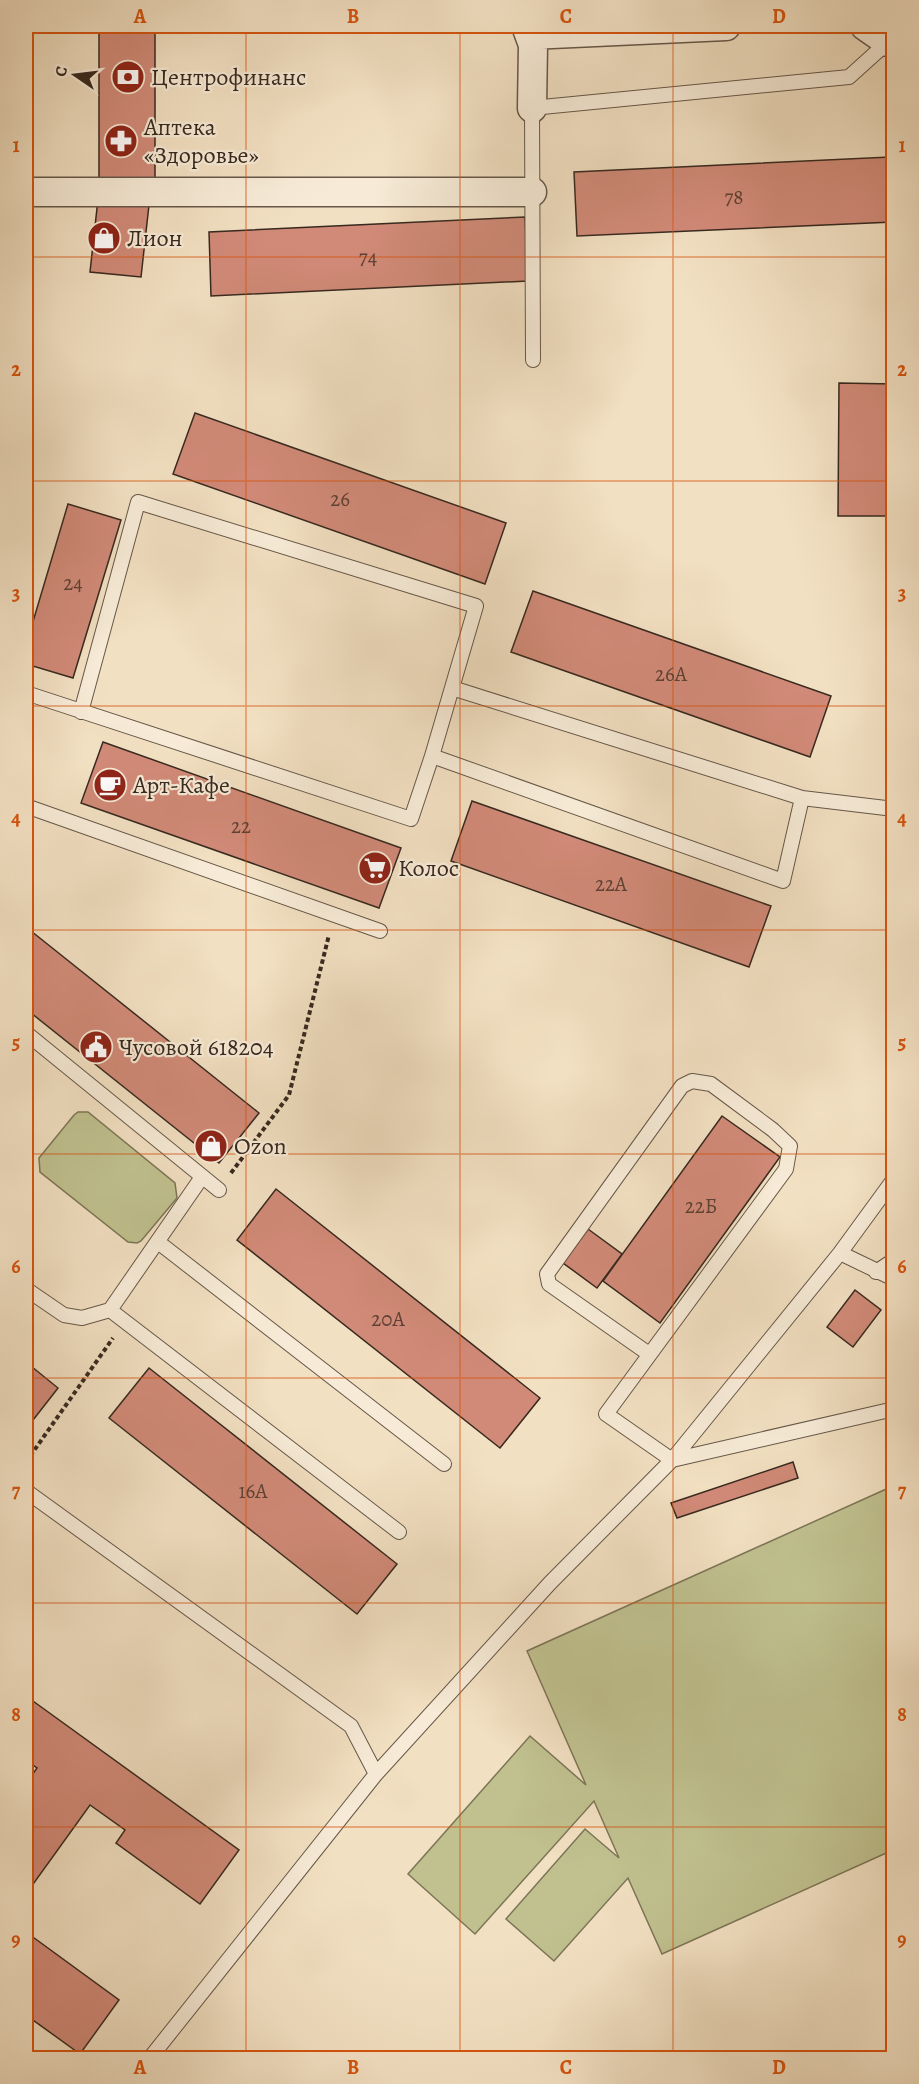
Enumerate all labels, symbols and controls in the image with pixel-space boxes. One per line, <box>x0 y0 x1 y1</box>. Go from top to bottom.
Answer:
text: A <box>133 3 147 30</box>
text: B <box>347 3 359 30</box>
text: C <box>560 3 572 30</box>
text: D <box>772 3 786 30</box>
north arrow <box>45 45 105 105</box>
bank icon: Центрофинанс <box>110 59 146 95</box>
place label: Центрофинанс <box>151 61 306 93</box>
text: С <box>50 64 73 79</box>
place label: Аптека «Здоровье» <box>143 111 259 171</box>
pharmacy icon: Аптека «Здоровье» <box>103 123 139 159</box>
text: 1 <box>12 132 20 159</box>
text: 1 <box>898 132 906 159</box>
house number: 78 <box>724 183 744 211</box>
shop icon: Лион <box>86 220 122 256</box>
place label: Лион <box>127 222 183 254</box>
house number: 74 <box>359 243 377 271</box>
text: 2 <box>11 356 21 383</box>
text: 2 <box>897 356 907 383</box>
house number: 26 <box>330 485 350 513</box>
house number: 24 <box>63 569 83 597</box>
text: 3 <box>12 580 20 607</box>
text: 3 <box>898 580 906 607</box>
house number: 26А <box>655 660 688 688</box>
cafe icon: Арт-Кафе <box>92 767 128 803</box>
place label: Арт-Кафе <box>132 769 230 801</box>
text: 4 <box>11 805 21 832</box>
text: 4 <box>897 805 907 832</box>
house number: 22 <box>231 812 251 840</box>
supermarket icon: Колос <box>357 850 393 886</box>
place label: Колос <box>398 852 459 884</box>
house number: 22А <box>595 870 628 898</box>
text: 5 <box>12 1029 20 1056</box>
public building icon: Чусовой 618204 <box>78 1029 114 1065</box>
text: 5 <box>898 1029 906 1056</box>
place label: Чусовой 618204 <box>119 1031 274 1063</box>
shop icon: Ozon <box>193 1128 229 1164</box>
place label: Ozon <box>234 1130 287 1162</box>
house number: 22Б <box>685 1192 717 1220</box>
text: 6 <box>11 1253 21 1280</box>
text: 6 <box>897 1253 907 1280</box>
house number: 20А <box>371 1305 405 1333</box>
text: 7 <box>12 1477 21 1504</box>
house number: 16А <box>238 1477 268 1505</box>
text: 7 <box>898 1477 907 1504</box>
text: 8 <box>11 1701 21 1728</box>
text: 8 <box>897 1701 907 1728</box>
text: 9 <box>11 1926 21 1953</box>
text: 9 <box>897 1926 907 1953</box>
text: A <box>133 2054 147 2081</box>
text: B <box>347 2054 359 2081</box>
text: C <box>560 2054 572 2081</box>
text: D <box>772 2054 786 2081</box>

